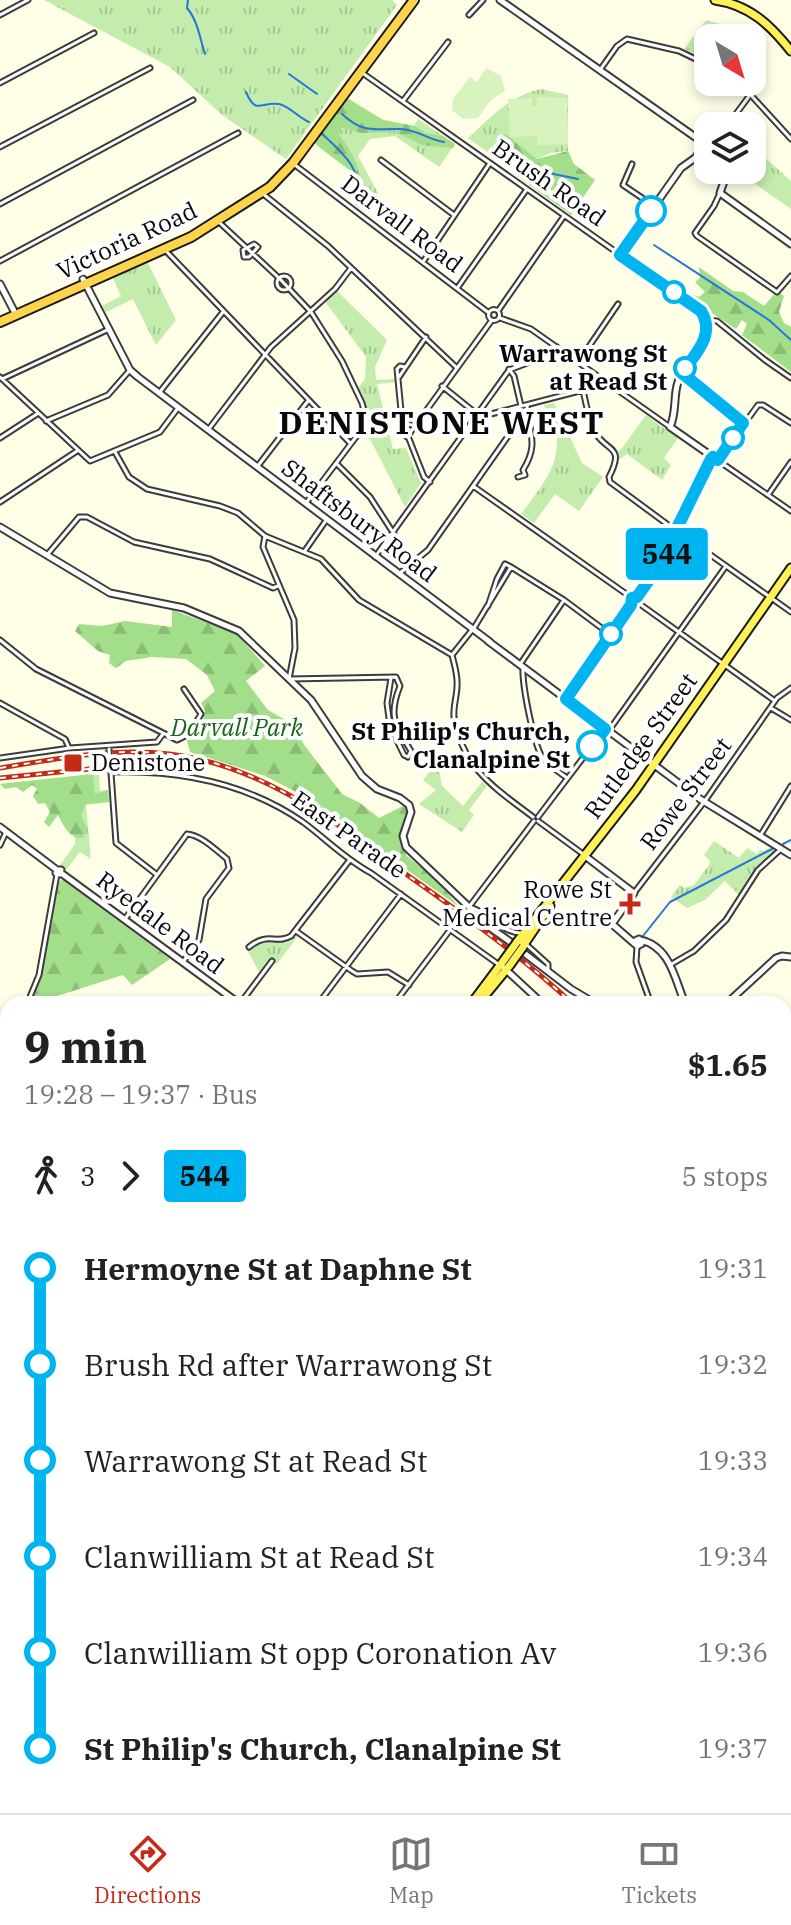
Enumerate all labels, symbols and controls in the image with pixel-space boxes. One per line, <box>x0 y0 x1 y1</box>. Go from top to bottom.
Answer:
north arrow <box>694 24 766 96</box>
map controls <box>694 24 766 184</box>
button: layers <box>694 112 766 184</box>
street label: Brush Road <box>487 131 613 233</box>
street label: Darvall Road <box>335 167 470 279</box>
street label: Victoria Road <box>51 194 202 287</box>
unlabelled marker <box>636 196 666 226</box>
unlabelled marker <box>663 281 685 303</box>
place label: Warrawong St at Read St <box>499 337 667 397</box>
marker: Warrawong St at Read St <box>674 357 696 379</box>
district label: DENISTONE WEST <box>279 401 605 443</box>
unlabelled marker <box>722 427 744 449</box>
street label: Shaftsbury Road <box>275 451 444 589</box>
line badge: 544 <box>621 528 713 580</box>
text: 544 <box>642 535 692 572</box>
unlabelled marker <box>600 623 622 645</box>
street label: Rutledge Street <box>576 666 704 825</box>
park label: Darvall Park <box>170 711 303 743</box>
place label: St Philip's Church, Clanalpine St <box>351 715 570 775</box>
street label: Rowe Street <box>632 730 738 856</box>
marker: St Philip's Church, Clanalpine St <box>577 731 607 761</box>
place label: Denistone <box>91 746 205 778</box>
marker: Denistone <box>62 752 84 774</box>
street label: East Parade <box>286 783 413 885</box>
street label: Ryedale Road <box>90 864 231 981</box>
place label: Rowe St Medical Centre <box>442 873 612 933</box>
marker: Rowe St Medical Centre <box>619 893 641 915</box>
text: 9 min <box>24 1018 147 1075</box>
text: $1.65 <box>688 1045 768 1084</box>
text: 19:28 – 19:37 · Bus <box>24 1077 258 1111</box>
icon: walk <box>24 1154 68 1198</box>
icon: forward <box>108 1154 152 1198</box>
text: 544 <box>180 1157 230 1194</box>
text: 3 <box>80 1159 96 1193</box>
text: 5 stops <box>681 1159 768 1193</box>
text: Hermoyne St at Daphne St <box>84 1249 472 1288</box>
text: 19:31 <box>698 1251 768 1285</box>
text: Brush Rd after Warrawong St <box>84 1345 492 1384</box>
text: 19:32 <box>698 1347 768 1381</box>
text: Warrawong St at Read St <box>84 1441 428 1480</box>
text: 19:33 <box>698 1443 768 1477</box>
text: Clanwilliam St at Read St <box>84 1537 435 1576</box>
text: 19:34 <box>698 1539 768 1573</box>
text: Clanwilliam St opp Coronation Av <box>84 1633 556 1672</box>
text: 19:36 <box>698 1635 768 1669</box>
text: St Philip's Church, Clanalpine St <box>84 1729 561 1768</box>
text: 19:37 <box>698 1731 768 1765</box>
tab: Directions <box>94 1832 201 1909</box>
tab: Map <box>389 1832 434 1909</box>
tab: Tickets <box>622 1832 697 1909</box>

